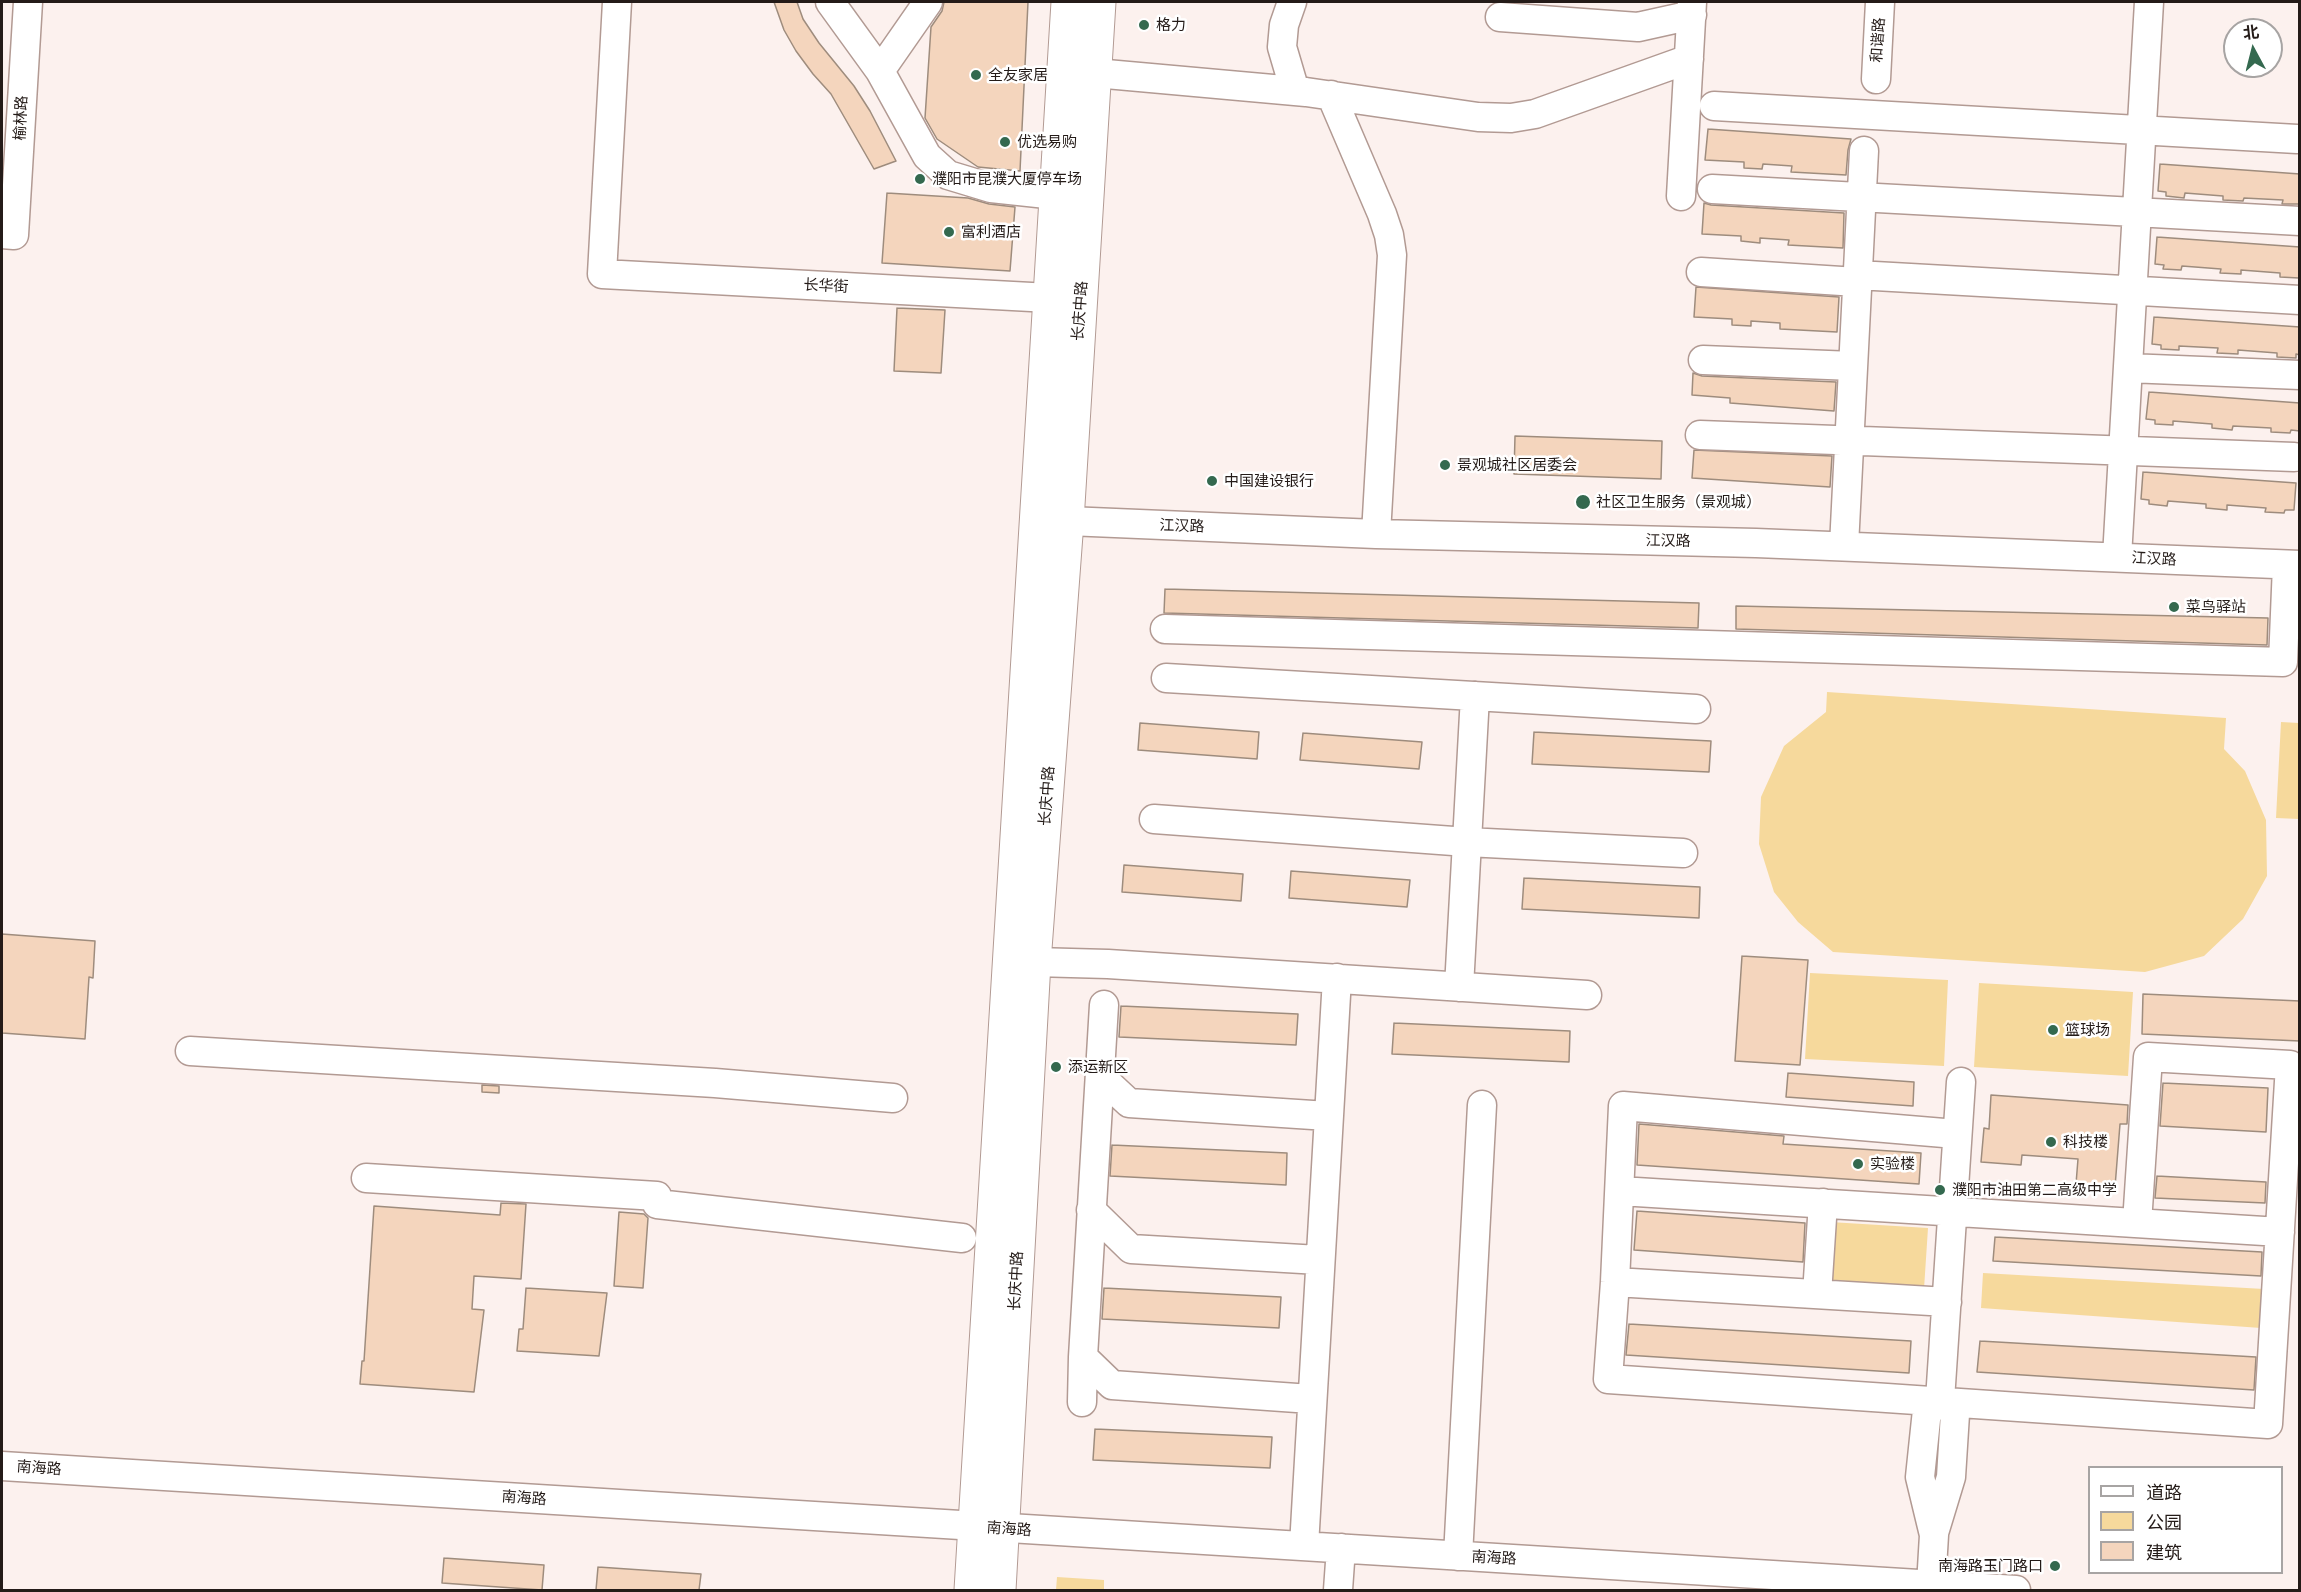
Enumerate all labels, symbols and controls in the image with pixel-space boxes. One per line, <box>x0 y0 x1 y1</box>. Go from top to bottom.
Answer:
place label: 格力 <box>1156 16 1186 34</box>
street label: 和谐路 <box>1867 17 1889 63</box>
marker: 格力 <box>1137 18 1151 32</box>
north arrow <box>2223 18 2283 78</box>
text: 北 <box>2242 22 2260 42</box>
place label: 全友家居 <box>988 66 1048 84</box>
marker: 全友家居 <box>969 68 983 82</box>
street label: 榆林路 <box>11 95 31 141</box>
place label: 优选易购 <box>1017 133 1077 151</box>
marker: 优选易购 <box>998 135 1012 149</box>
place label: 濮阳市昆濮大厦停车场 <box>932 170 1082 188</box>
marker: 濮阳市昆濮大厦停车场 <box>913 172 927 186</box>
place label: 富利酒店 <box>961 223 1021 241</box>
marker: 富利酒店 <box>942 225 956 239</box>
street label: 长华街 <box>803 276 849 296</box>
street label: 长庆中路 <box>1069 280 1091 342</box>
place label: 景观城社区居委会 <box>1457 456 1577 474</box>
marker: 景观城社区居委会 <box>1438 458 1452 472</box>
place label: 中国建设银行 <box>1224 472 1314 490</box>
marker: 中国建设银行 <box>1205 474 1219 488</box>
marker: 社区卫生服务（景观城） <box>1574 493 1592 511</box>
place label: 社区卫生服务（景观城） <box>1596 493 1761 511</box>
street label: 江汉路 <box>1159 516 1205 536</box>
street label: 江汉路 <box>1645 532 1691 550</box>
street label: 江汉路 <box>2131 549 2177 569</box>
place label: 菜鸟驿站 <box>2186 598 2246 616</box>
marker: 菜鸟驿站 <box>2167 600 2181 614</box>
street label: 长庆中路 <box>1036 765 1058 827</box>
place label: 篮球场 <box>2065 1021 2110 1039</box>
marker: 篮球场 <box>2046 1023 2060 1037</box>
place label: 添运新区 <box>1068 1058 1128 1076</box>
marker: 添运新区 <box>1049 1060 1063 1074</box>
place label: 科技楼 <box>2063 1133 2108 1151</box>
marker: 科技楼 <box>2044 1135 2058 1149</box>
place label: 实验楼 <box>1870 1155 1915 1173</box>
marker: 实验楼 <box>1851 1157 1865 1171</box>
place label: 濮阳市油田第二高级中学 <box>1952 1181 2117 1199</box>
marker: 濮阳市油田第二高级中学 <box>1933 1183 1947 1197</box>
street label: 长庆中路 <box>1005 1251 1027 1311</box>
street label: 南海路 <box>16 1457 62 1479</box>
legend <box>2088 1466 2283 1574</box>
text: 道路 <box>2146 1482 2182 1503</box>
street label: 南海路 <box>501 1487 547 1509</box>
text: 公园 <box>2146 1512 2182 1533</box>
street label: 南海路 <box>986 1518 1032 1540</box>
text: 建筑 <box>2146 1542 2182 1563</box>
street label: 南海路 <box>1471 1548 1517 1568</box>
place label: 南海路玉门路口 <box>1938 1557 2043 1575</box>
marker: 南海路玉门路口 <box>2048 1559 2062 1573</box>

